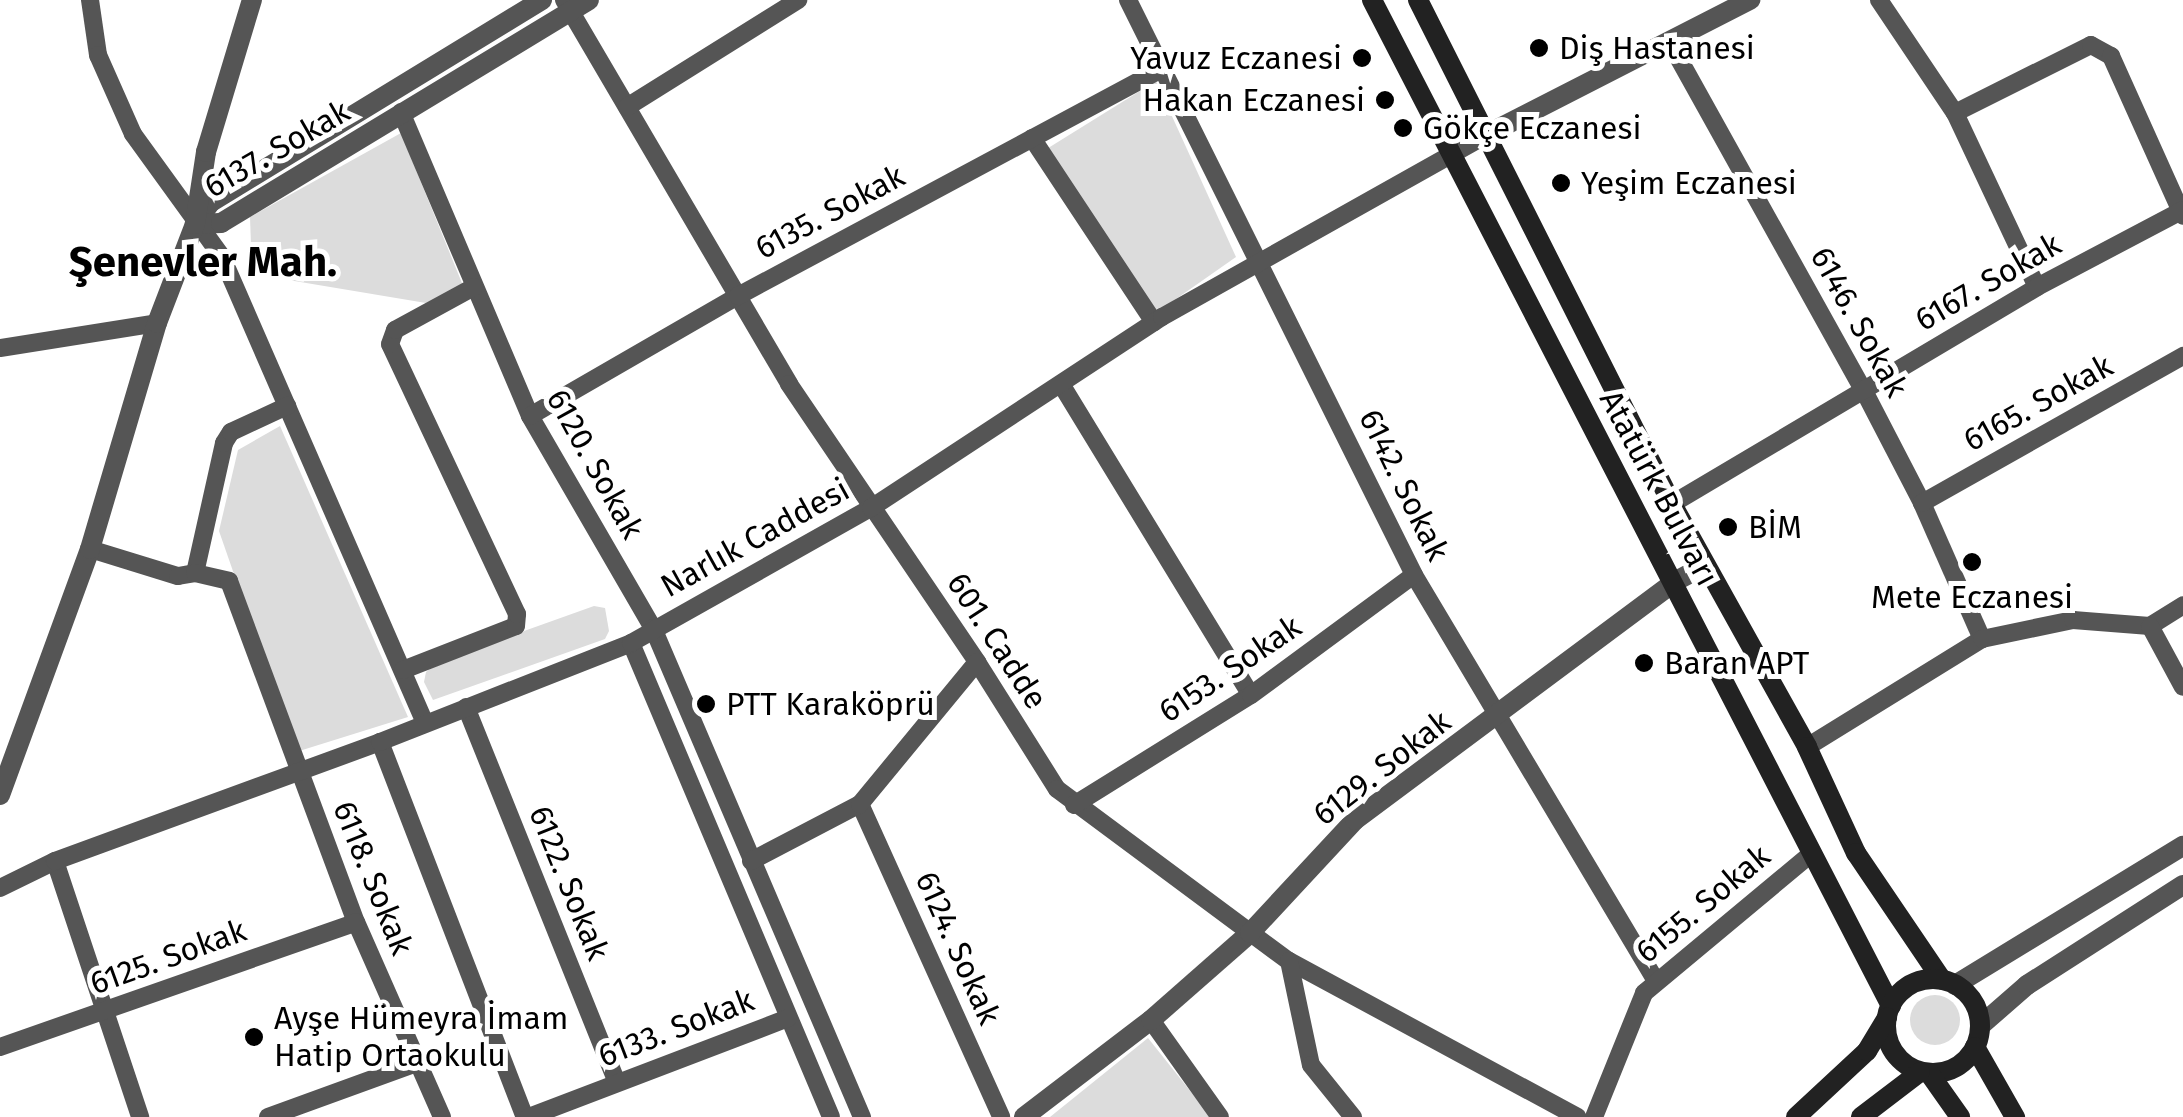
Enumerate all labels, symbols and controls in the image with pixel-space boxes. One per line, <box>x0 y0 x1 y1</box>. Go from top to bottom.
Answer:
place label: Diş Hastanesi <box>1559 29 1755 67</box>
marker: Diş Hastanesi <box>1528 37 1550 59</box>
place label: Yavuz Eczanesi <box>1130 39 1342 77</box>
marker: Yavuz Eczanesi <box>1351 47 1373 69</box>
place label: Hakan Eczanesi <box>1142 81 1365 119</box>
marker: Hakan Eczanesi <box>1374 89 1396 111</box>
street label: 6137. Sokak <box>198 92 356 206</box>
place label: Gökçe Eczanesi <box>1423 109 1641 147</box>
marker: Gökçe Eczanesi <box>1392 117 1414 139</box>
street label: 6135. Sokak <box>749 157 911 267</box>
place label: Yeşim Eczanesi <box>1581 164 1797 202</box>
marker: Yeşim Eczanesi <box>1550 172 1572 194</box>
street label: 6167. Sokak <box>1908 225 2068 339</box>
district label: Şenevler Mah. <box>69 237 337 287</box>
street label: 6146. Sokak <box>1802 240 1916 404</box>
street label: 6165. Sokak <box>1957 346 2119 460</box>
street label: 6120. Sokak <box>538 383 652 545</box>
street label: Atatürk Bulvarı <box>1591 384 1727 592</box>
street label: 6142. Sokak <box>1351 403 1457 567</box>
street label: Narlık Caddesi <box>654 470 856 606</box>
place label: BİM <box>1748 508 1802 546</box>
marker: BİM <box>1717 516 1739 538</box>
marker: Mete Eczanesi <box>1961 551 1983 573</box>
street label: 601. Cadde <box>939 566 1055 716</box>
place label: Mete Eczanesi <box>1871 578 2073 616</box>
street label: 6153. Sokak <box>1152 607 1308 731</box>
place label: Baran APT <box>1664 644 1809 682</box>
marker: Baran APT <box>1633 652 1655 674</box>
place label: PTT Karaköprü <box>726 685 935 723</box>
marker: PTT Karaköprü <box>695 693 717 715</box>
street label: 6129. Sokak <box>1306 702 1458 834</box>
street label: 6118. Sokak <box>325 796 421 960</box>
street label: 6122. Sokak <box>521 800 617 966</box>
street label: 6155. Sokak <box>1628 837 1778 971</box>
street label: 6124. Sokak <box>907 866 1009 1030</box>
street label: 6125. Sokak <box>85 911 251 1003</box>
street label: 6133. Sokak <box>593 981 759 1075</box>
place label: Ayşe Hümeyra İmam Hatip Ortaokulu <box>274 1000 568 1075</box>
marker: Ayşe Hümeyra İmam Hatip Ortaokulu <box>243 1026 265 1048</box>

